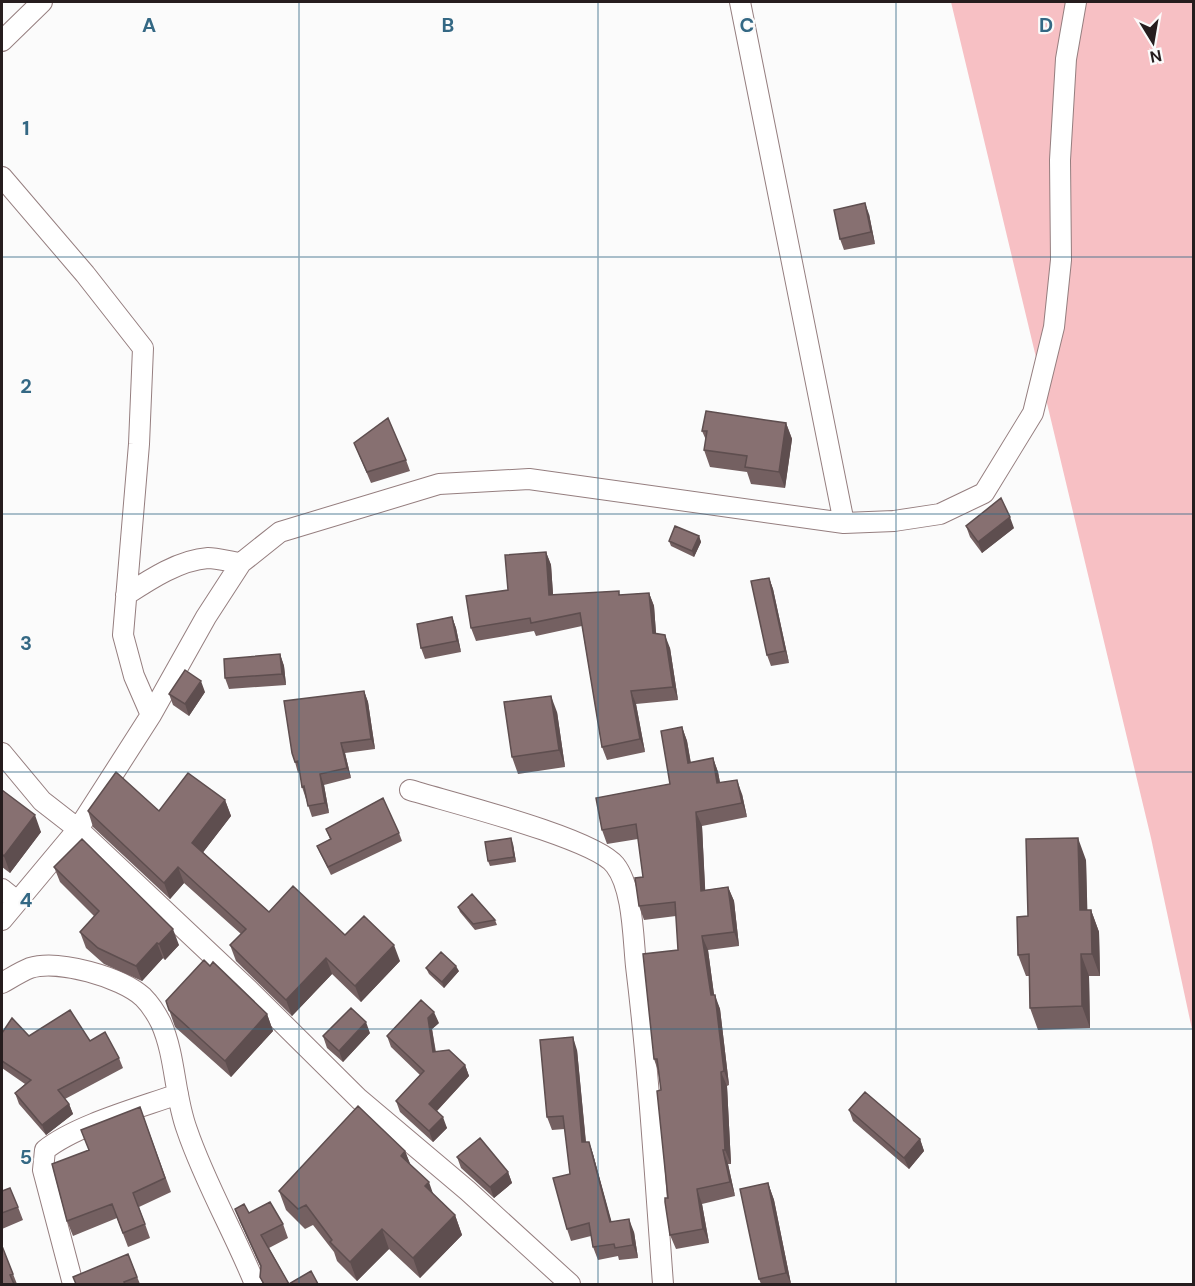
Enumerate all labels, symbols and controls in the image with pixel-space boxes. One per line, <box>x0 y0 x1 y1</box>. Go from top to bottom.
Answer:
text: A <box>142 12 156 38</box>
text: B <box>442 12 454 38</box>
text: C <box>740 12 754 38</box>
text: D <box>1039 12 1053 38</box>
north arrow <box>1123 12 1183 72</box>
text: N <box>1148 45 1163 68</box>
text: 1 <box>22 115 30 141</box>
text: 2 <box>20 373 32 399</box>
text: 3 <box>20 630 32 656</box>
text: 4 <box>20 887 33 913</box>
text: 5 <box>20 1144 32 1170</box>

